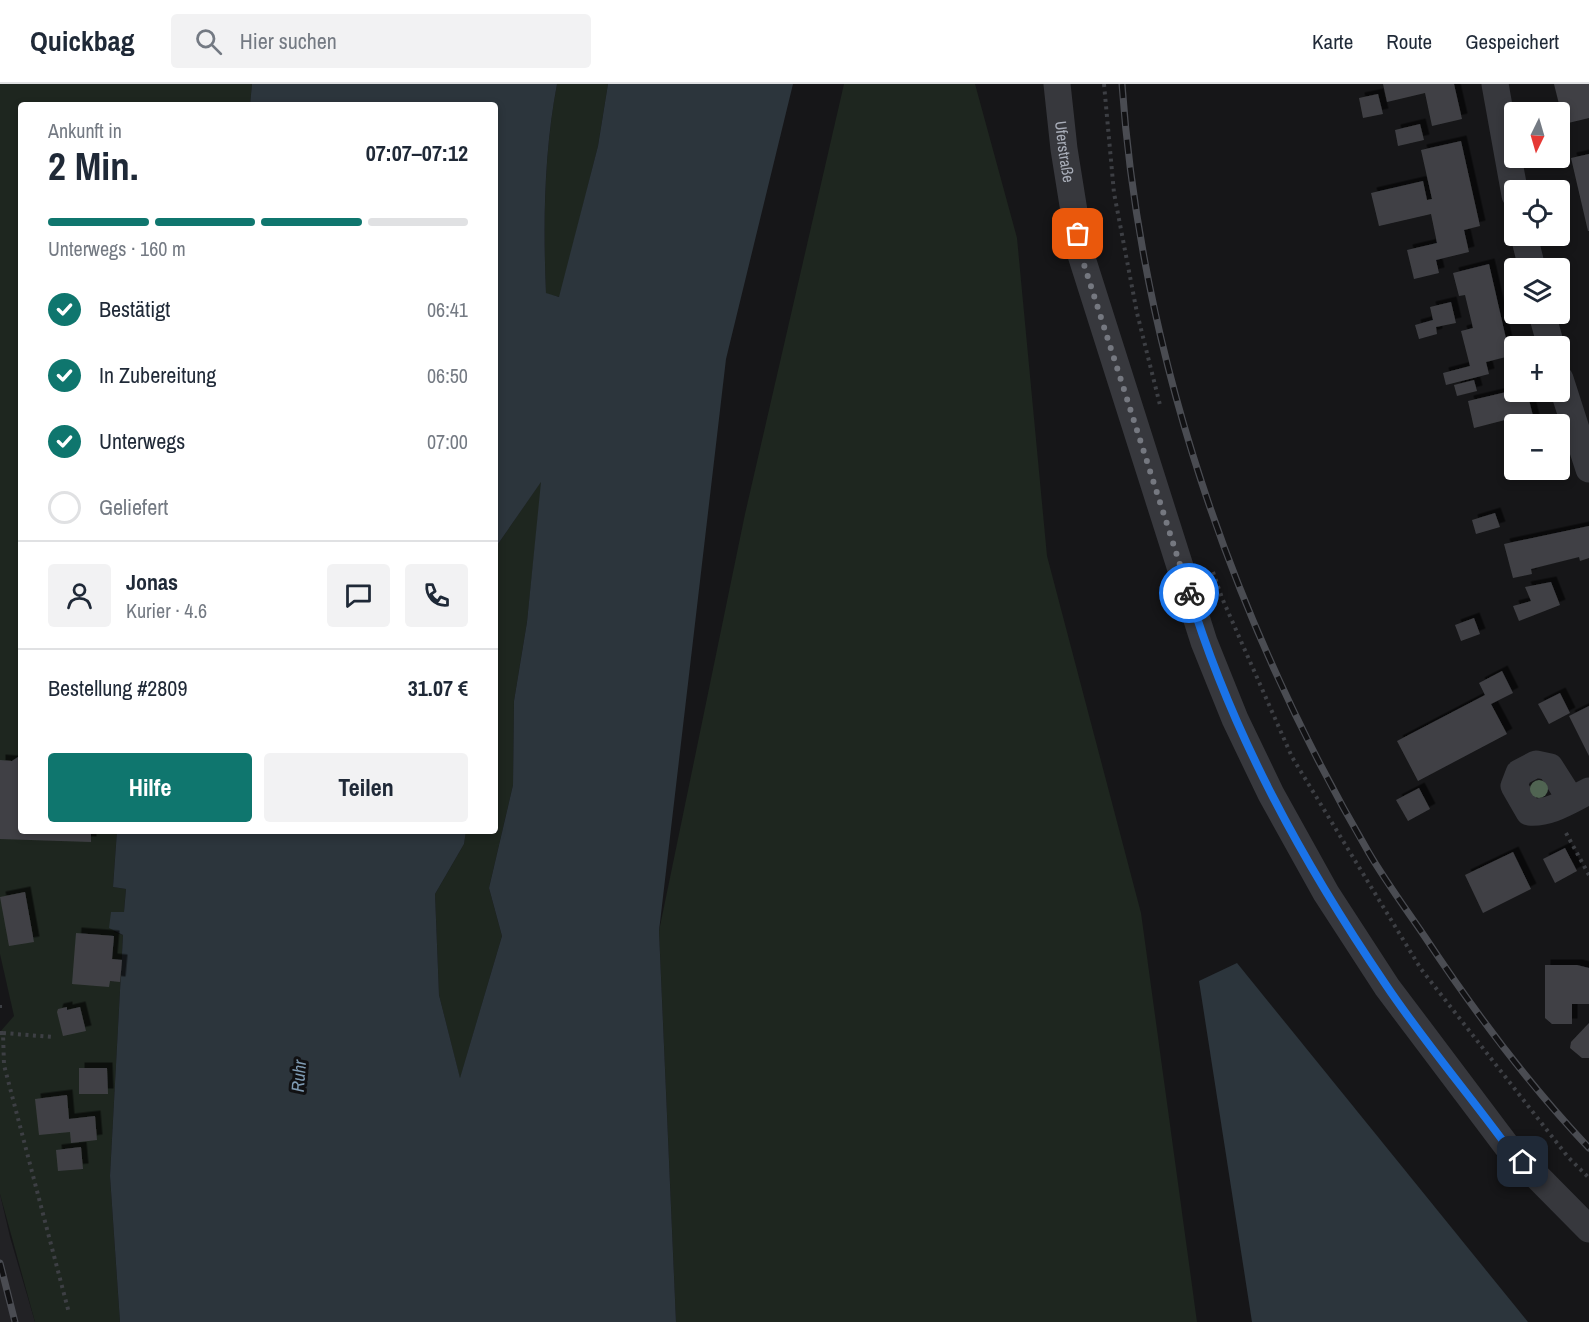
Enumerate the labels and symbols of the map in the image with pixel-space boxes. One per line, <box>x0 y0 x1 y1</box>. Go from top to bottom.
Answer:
north arrow <box>1504 102 1570 168</box>
street label: Uferstraße <box>1050 120 1080 184</box>
pin <box>1052 208 1103 259</box>
courier <box>1159 563 1219 623</box>
water label: Ruhr <box>285 1058 312 1093</box>
pin <box>1497 1136 1548 1187</box>

